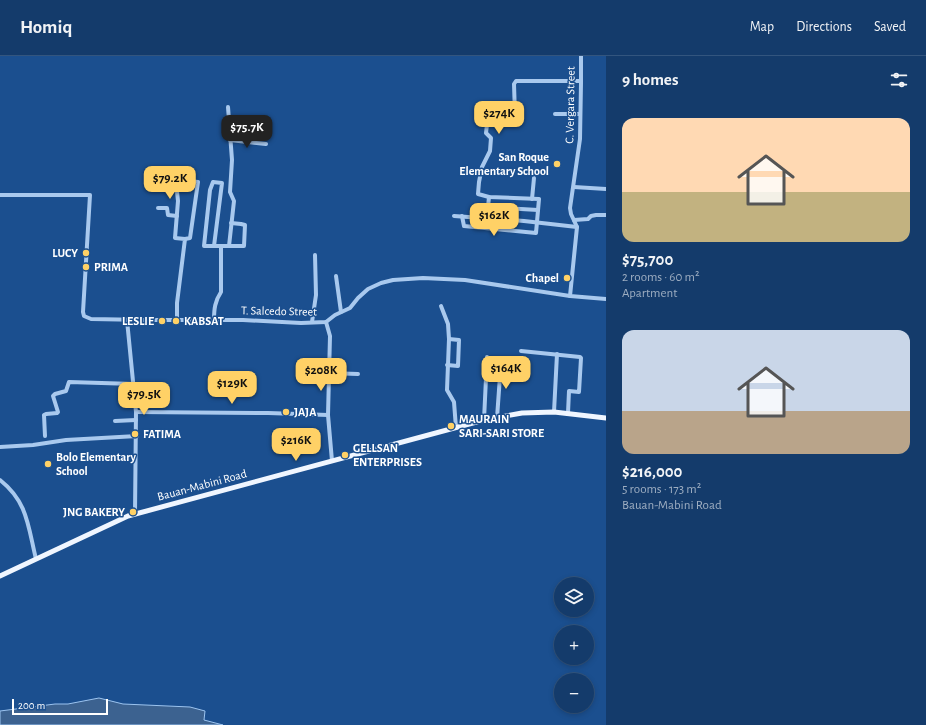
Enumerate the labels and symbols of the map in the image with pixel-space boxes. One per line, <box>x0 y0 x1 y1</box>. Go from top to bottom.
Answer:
street label: C. Vergara Street <box>563 66 577 144</box>
pin: $274K <box>471 101 527 135</box>
pin: $75.7K <box>214 115 280 149</box>
place label: San Roque Elementary School <box>459 151 549 178</box>
marker: San Roque Elementary School <box>552 159 562 169</box>
pin: $79.2K <box>137 166 203 200</box>
pin: $162K <box>466 203 522 237</box>
place label: LUCY <box>52 247 78 259</box>
marker: LUCY <box>81 248 91 258</box>
place label: PRIMA <box>94 261 129 273</box>
marker: PRIMA <box>81 262 91 272</box>
place label: Chapel <box>526 272 559 284</box>
marker: Chapel <box>562 273 572 283</box>
street label: T. Salcedo Street <box>241 304 317 318</box>
place label: LESLIE <box>122 315 154 327</box>
place label: KABSAT <box>184 315 224 327</box>
marker: LESLIE <box>157 316 167 326</box>
marker: KABSAT <box>171 316 181 326</box>
pin: $164K <box>478 356 534 390</box>
pin: $208K <box>293 358 349 392</box>
pin: $129K <box>204 371 260 405</box>
pin: $79.5K <box>111 382 177 416</box>
place label: JAJA <box>294 406 317 418</box>
marker: JAJA <box>281 407 291 417</box>
place label: MAURAIN SARI-SARI STORE <box>459 413 544 439</box>
marker: MAURAIN SARI-SARI STORE <box>446 421 456 431</box>
place label: FATIMA <box>143 428 182 440</box>
pin: $216K <box>268 428 324 462</box>
marker: FATIMA <box>130 429 140 439</box>
place label: GELLSAN ENTERPRISES <box>353 442 422 468</box>
marker: GELLSAN ENTERPRISES <box>340 450 350 460</box>
place label: Bolo Elementary School <box>56 451 136 477</box>
marker: Bolo Elementary School <box>43 459 53 469</box>
street label: Bauan-Mabini Road <box>156 467 248 503</box>
place label: JNG BAKERY <box>63 506 125 518</box>
marker: JNG BAKERY <box>128 507 138 517</box>
scale bar <box>12 697 108 716</box>

